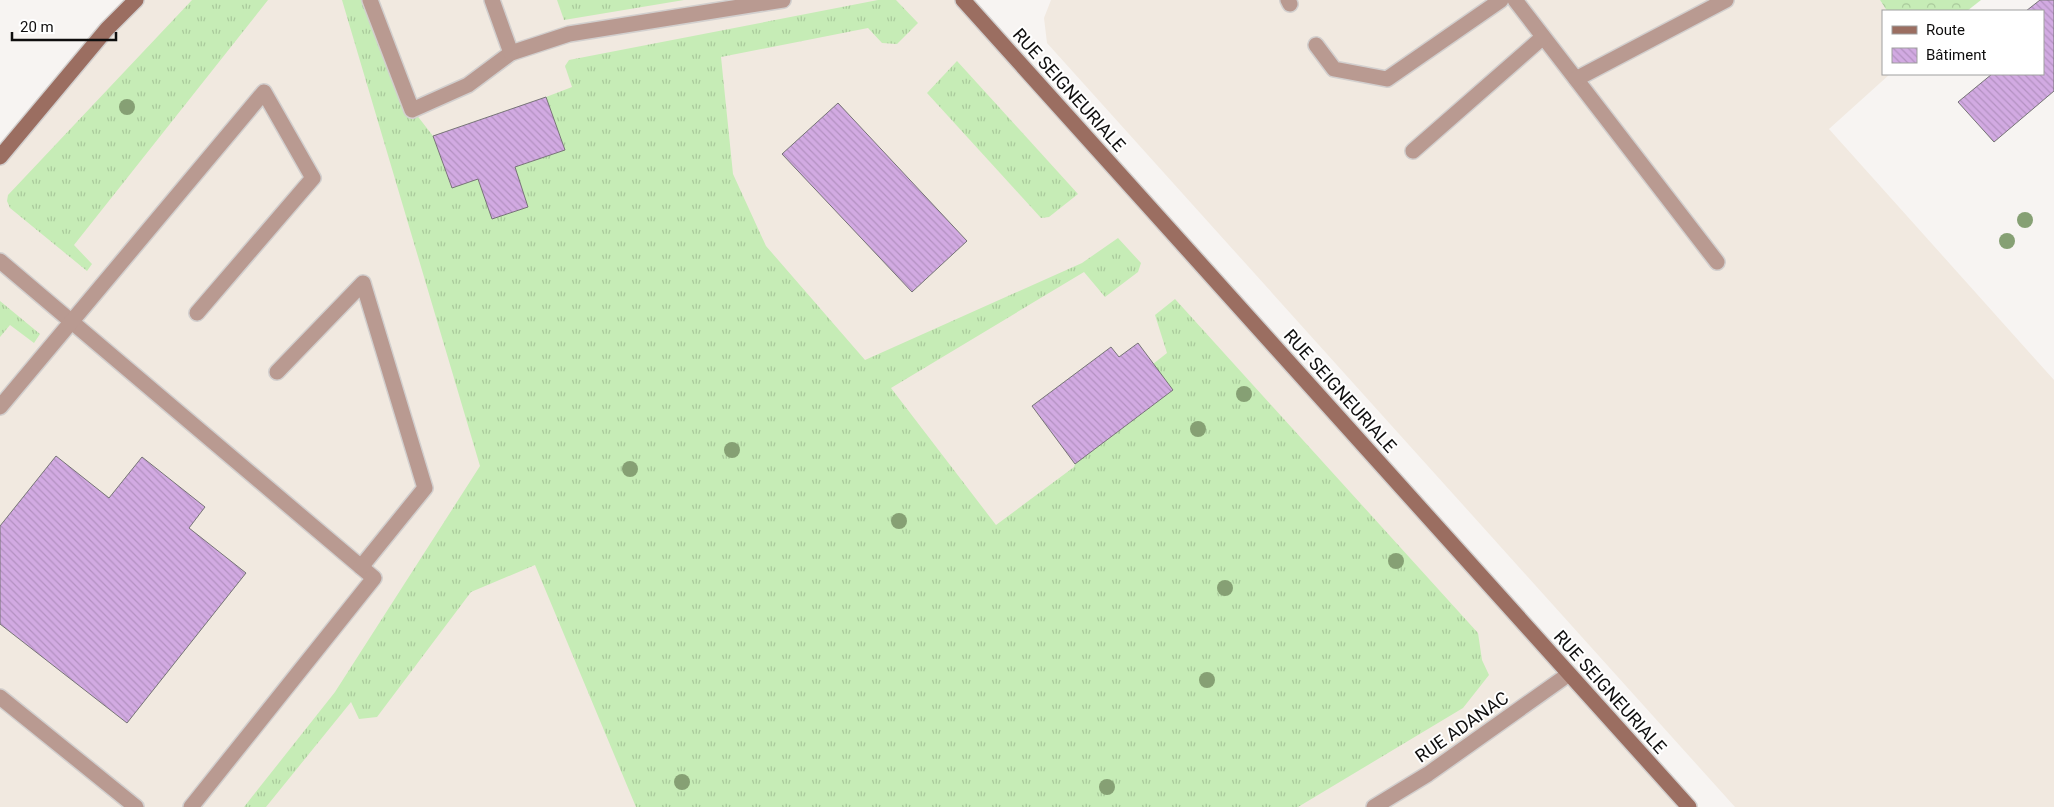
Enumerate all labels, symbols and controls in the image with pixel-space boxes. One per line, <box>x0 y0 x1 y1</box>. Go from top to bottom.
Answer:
scale bar <box>12 10 116 42</box>
legend <box>1882 10 2044 75</box>
text: 20 m <box>20 18 54 36</box>
text: Route <box>1926 21 1965 39</box>
street label: RUE SEIGNEURIALE <box>1009 24 1130 155</box>
text: Bâtiment <box>1926 46 1986 64</box>
street label: RUE SEIGNEURIALE <box>1280 325 1401 456</box>
street label: RUE SEIGNEURIALE <box>1550 626 1671 757</box>
street label: RUE ADANAC <box>1411 687 1512 766</box>

